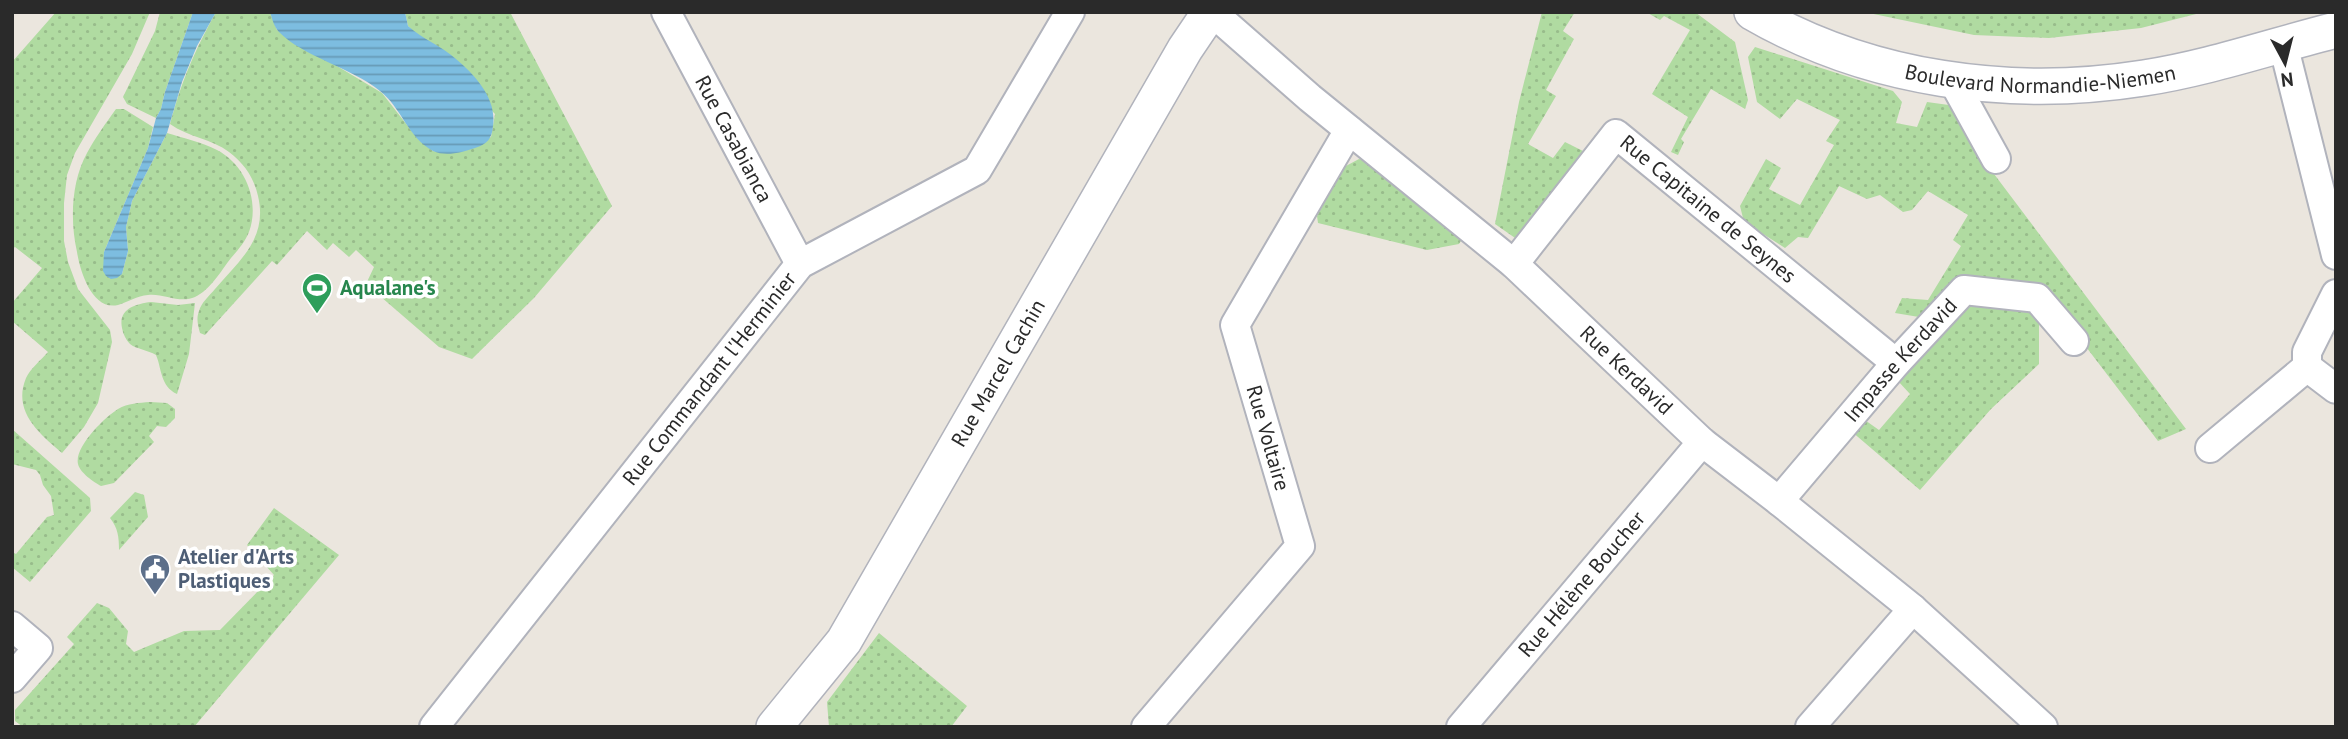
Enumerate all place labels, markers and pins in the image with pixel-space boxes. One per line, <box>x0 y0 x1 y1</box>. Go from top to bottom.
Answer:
sports icon: Aqualane's <box>300 271 334 315</box>
place label: Aqualane's <box>340 274 436 301</box>
place label: Atelier d'Arts Plastiques <box>178 543 294 594</box>
public building icon: Atelier d'Arts Plastiques <box>138 552 172 596</box>

